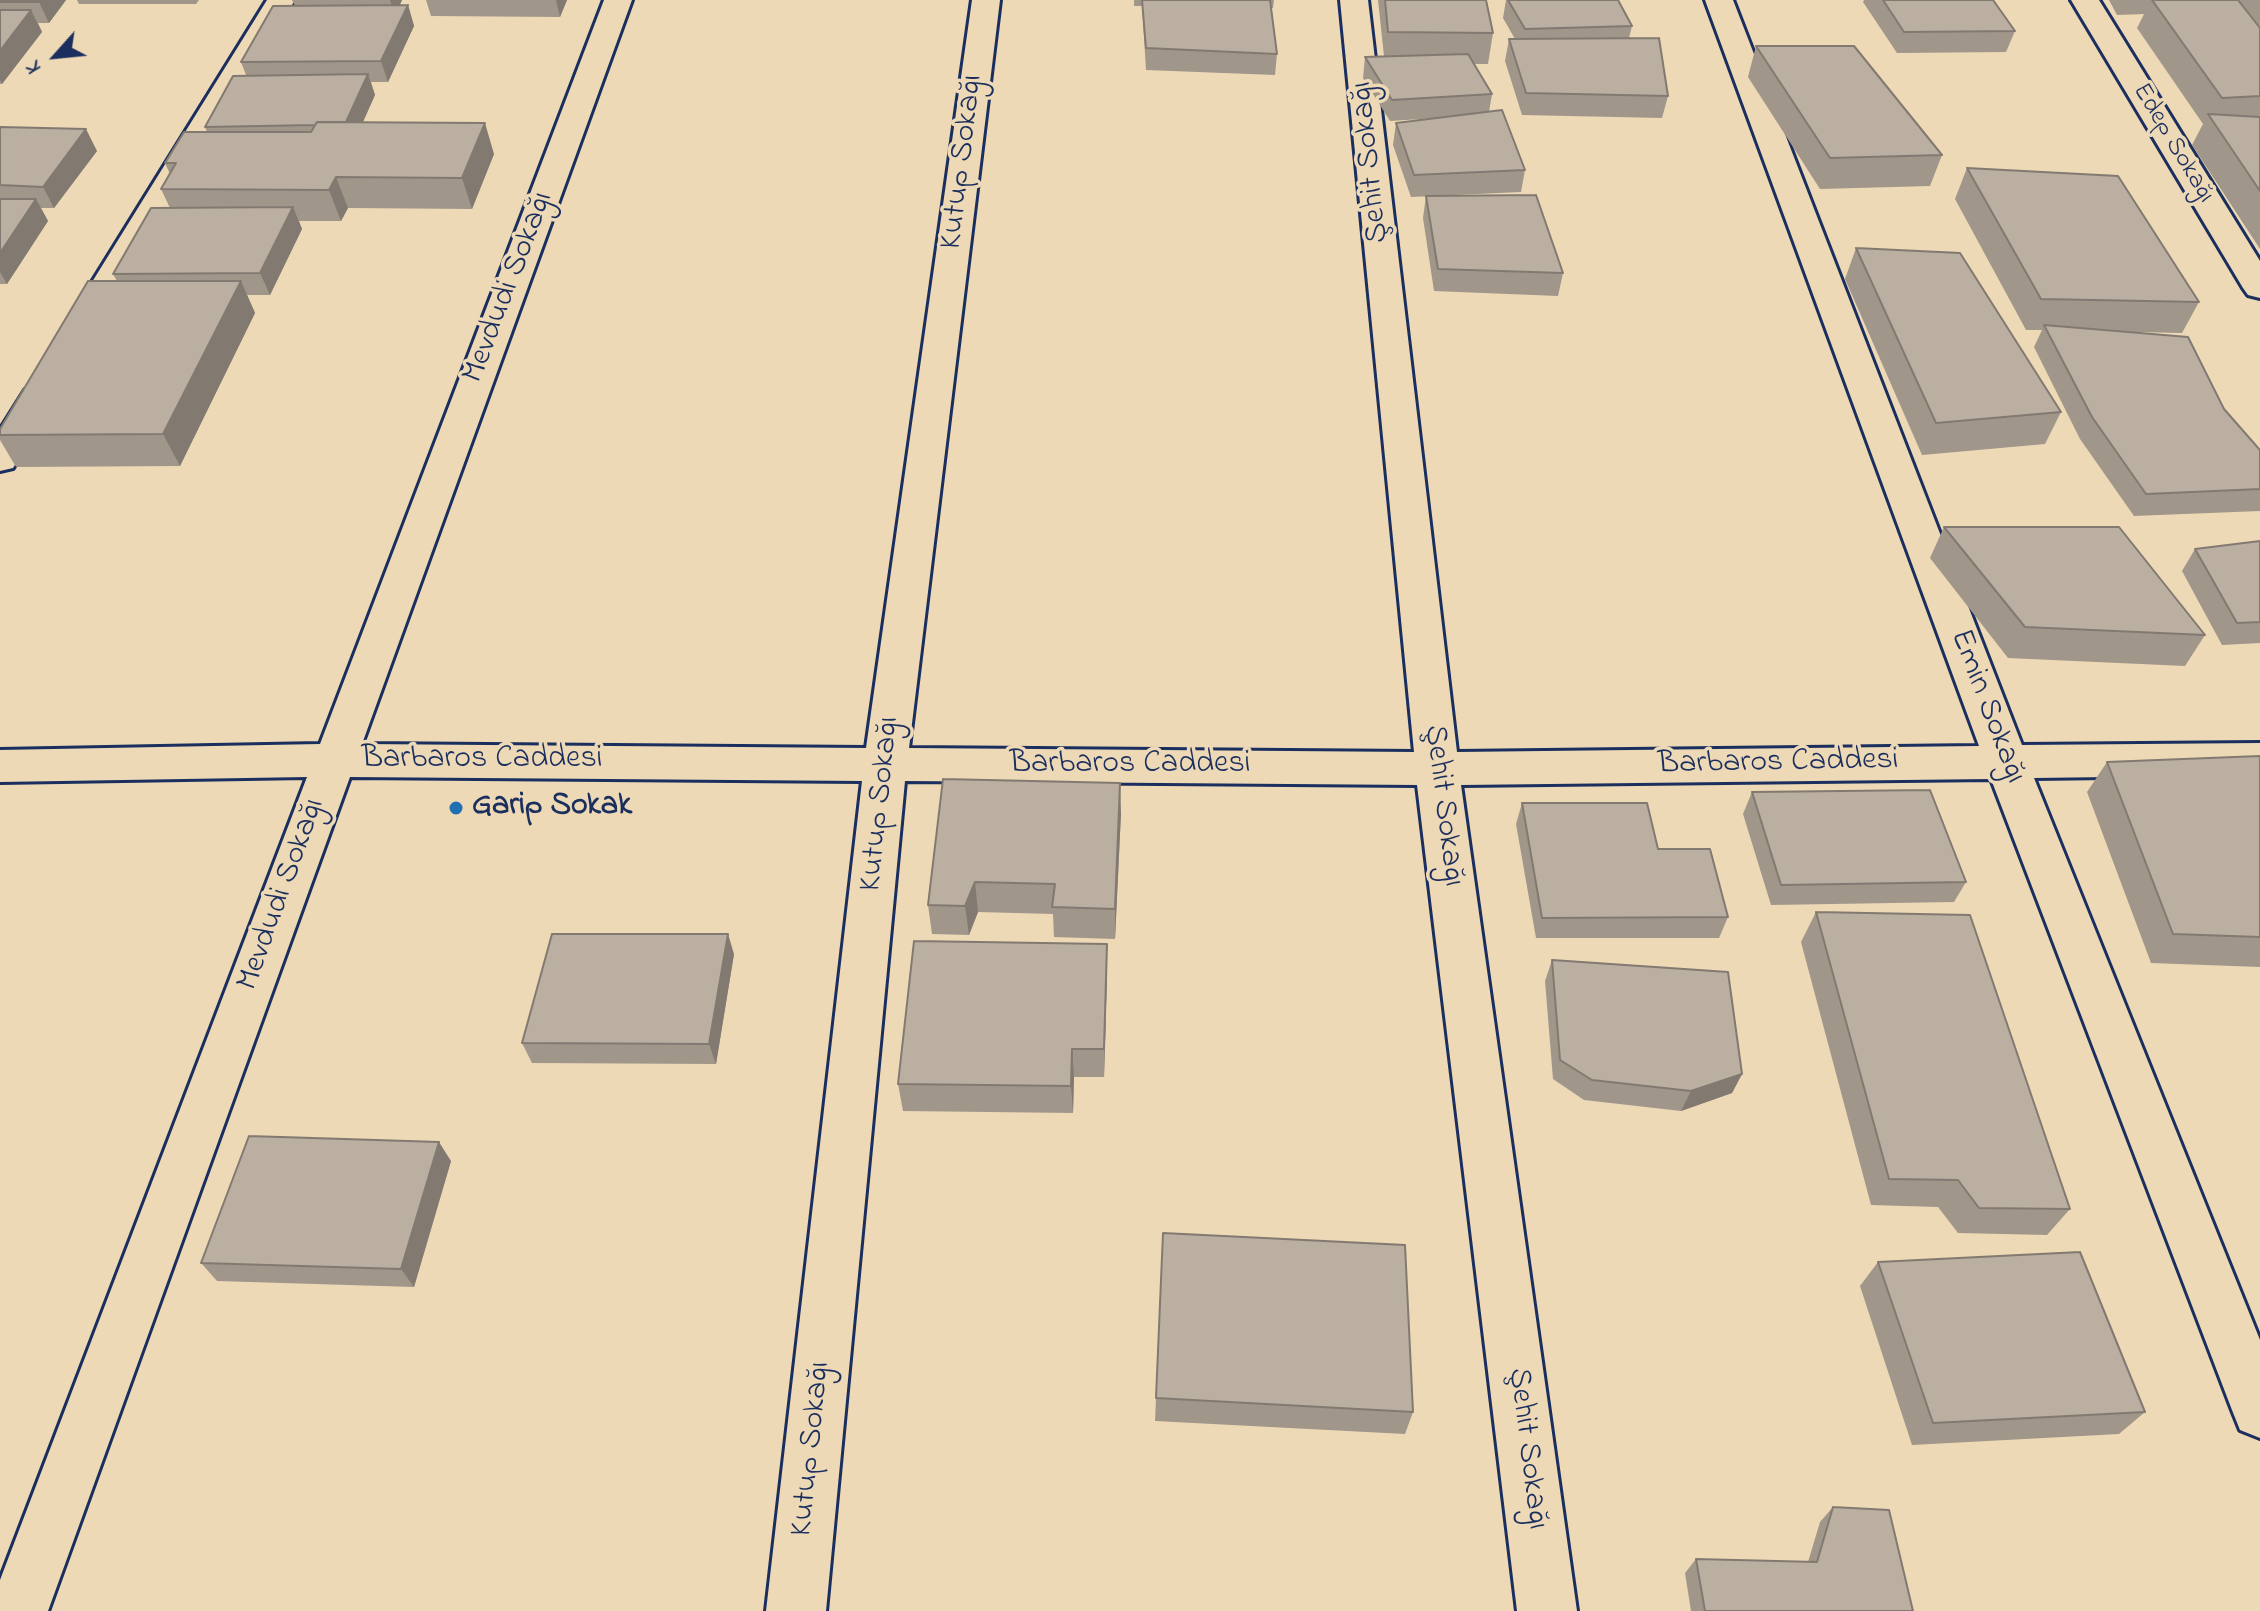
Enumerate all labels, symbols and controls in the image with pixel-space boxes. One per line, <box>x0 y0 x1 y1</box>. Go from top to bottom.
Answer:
north arrow <box>16 16 96 96</box>
text: K <box>18 55 51 79</box>
street label: Kutup Sokağı <box>934 72 994 252</box>
street label: Şehit Sokağı <box>1344 79 1400 245</box>
street label: Edep Sokağı <box>2124 79 2220 209</box>
street label: Mevdudi Sokağı <box>456 187 564 389</box>
street label: Emin Sokağı <box>1939 625 2033 789</box>
street label: Kutup Sokağı <box>854 715 910 893</box>
street label: Şehit Sokağı <box>1413 723 1471 889</box>
street label: Barbaros Caddesi <box>362 742 602 780</box>
street label: Barbaros Caddesi <box>1657 743 1899 785</box>
street label: Barbaros Caddesi <box>1010 747 1250 785</box>
place label: Garip Sokak <box>472 789 632 827</box>
street label: Mevdudi Sokağı <box>230 794 336 996</box>
marker: Garip Sokak <box>447 799 465 817</box>
street label: Kutup Sokağı <box>785 1360 841 1538</box>
street label: Şehit Sokağı <box>1497 1366 1555 1532</box>

